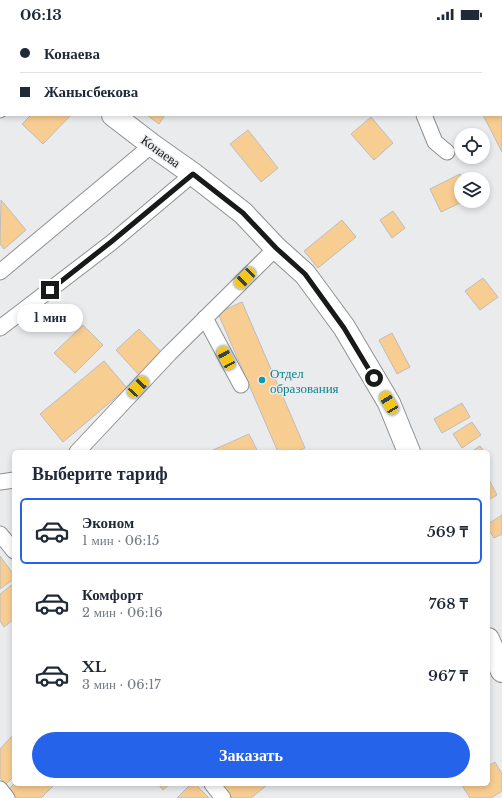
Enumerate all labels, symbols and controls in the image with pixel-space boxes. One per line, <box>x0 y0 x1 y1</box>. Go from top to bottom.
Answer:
text: 06:13 <box>20 5 62 24</box>
text: Конаева <box>44 44 100 63</box>
text: Жанысбекова <box>44 82 138 101</box>
map controls <box>454 128 490 208</box>
button: locate <box>454 128 490 164</box>
street label: Конаева <box>138 131 184 172</box>
button: layers <box>454 172 490 208</box>
car <box>232 265 258 291</box>
route end <box>41 281 59 299</box>
callout: 1 мин <box>17 304 83 332</box>
text: 1 мин <box>33 309 67 326</box>
car <box>215 345 237 371</box>
place label: Отдел образования <box>270 365 339 397</box>
route start <box>365 369 383 387</box>
car <box>125 374 151 400</box>
marker: Отдел образования <box>257 375 267 385</box>
car <box>378 390 400 416</box>
text: Выберите тариф <box>32 463 168 485</box>
icon: car <box>34 513 70 549</box>
text: Эконом <box>82 513 134 532</box>
text: 569 ₸ <box>427 522 468 541</box>
text: 1 мин · 06:15 <box>82 532 159 549</box>
icon: car <box>34 585 70 621</box>
text: Комфорт <box>82 585 143 604</box>
text: 768 ₸ <box>429 594 468 613</box>
text: 2 мин · 06:16 <box>82 604 163 621</box>
icon: car <box>34 657 70 693</box>
text: XL <box>82 657 106 676</box>
text: 967 ₸ <box>428 666 468 685</box>
text: 3 мин · 06:17 <box>82 676 161 693</box>
button: Заказать <box>32 732 470 778</box>

